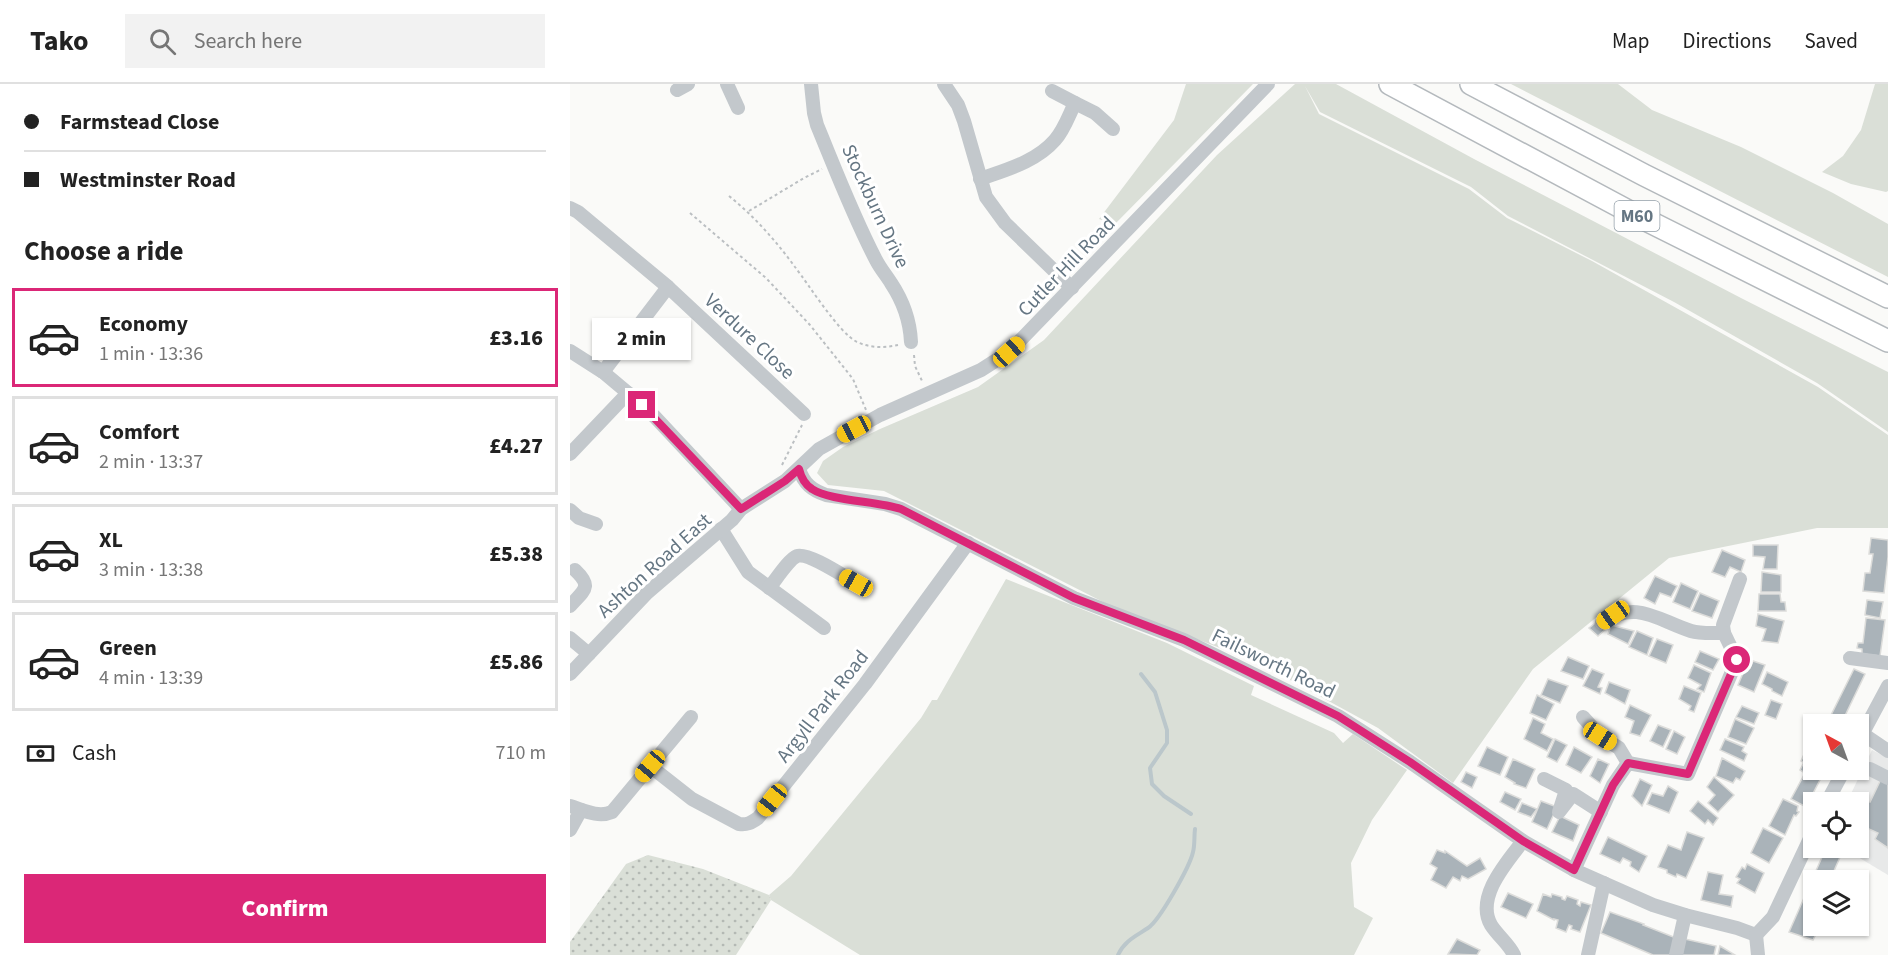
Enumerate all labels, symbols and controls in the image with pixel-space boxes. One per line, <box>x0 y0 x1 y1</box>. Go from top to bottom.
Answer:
search box <box>125 14 545 68</box>
text: Tako <box>30 21 89 61</box>
icon: search <box>146 25 179 58</box>
text: Search here <box>194 25 302 57</box>
text: Map <box>1612 26 1650 56</box>
text: Directions <box>1683 26 1771 56</box>
text: Saved <box>1804 26 1858 56</box>
text: Farmstead Close <box>60 106 219 138</box>
street label: Stockburn Drive <box>834 140 916 273</box>
text: Westminster Road <box>60 164 236 196</box>
road number: M60 <box>1614 201 1660 231</box>
street label: Cutler Hill Road <box>1012 210 1122 323</box>
text: Choose a ride <box>24 232 184 271</box>
street label: Verdure Close <box>698 287 801 386</box>
text: Economy <box>99 308 188 340</box>
icon: car <box>27 311 81 365</box>
callout: 2 min <box>592 318 692 360</box>
text: £3.16 <box>489 322 543 354</box>
text: 2 min <box>617 325 666 353</box>
car <box>990 333 1028 371</box>
text: 1 min · 13:36 <box>99 340 203 368</box>
route end <box>628 391 655 418</box>
car <box>834 413 874 445</box>
text: Comfort <box>99 416 180 448</box>
icon: car <box>27 419 81 473</box>
text: £4.27 <box>489 430 543 462</box>
text: 2 min · 13:37 <box>99 448 203 476</box>
street label: Ashton Road East <box>591 507 718 625</box>
text: XL <box>99 524 123 556</box>
icon: car <box>27 527 81 581</box>
text: £5.38 <box>489 538 543 570</box>
text: 3 min · 13:38 <box>99 556 203 584</box>
car <box>836 566 876 600</box>
car <box>1593 597 1633 633</box>
street label: Failsworth Road <box>1207 622 1340 706</box>
text: Green <box>99 632 157 664</box>
icon: car <box>27 635 81 689</box>
street label: Argyll Park Road <box>770 644 876 769</box>
text: £5.86 <box>489 646 543 678</box>
route start <box>1723 646 1750 673</box>
text: 4 min · 13:39 <box>99 664 203 692</box>
north arrow <box>1803 714 1869 780</box>
map controls <box>1803 714 1869 936</box>
car <box>1580 719 1620 753</box>
icon: cash <box>24 737 57 770</box>
text: Cash <box>72 737 117 769</box>
text: 710 m <box>496 739 546 767</box>
car <box>632 746 668 786</box>
car <box>754 780 790 820</box>
button: locate <box>1803 792 1869 858</box>
button: layers <box>1803 870 1869 936</box>
button: Confirm <box>24 874 546 943</box>

